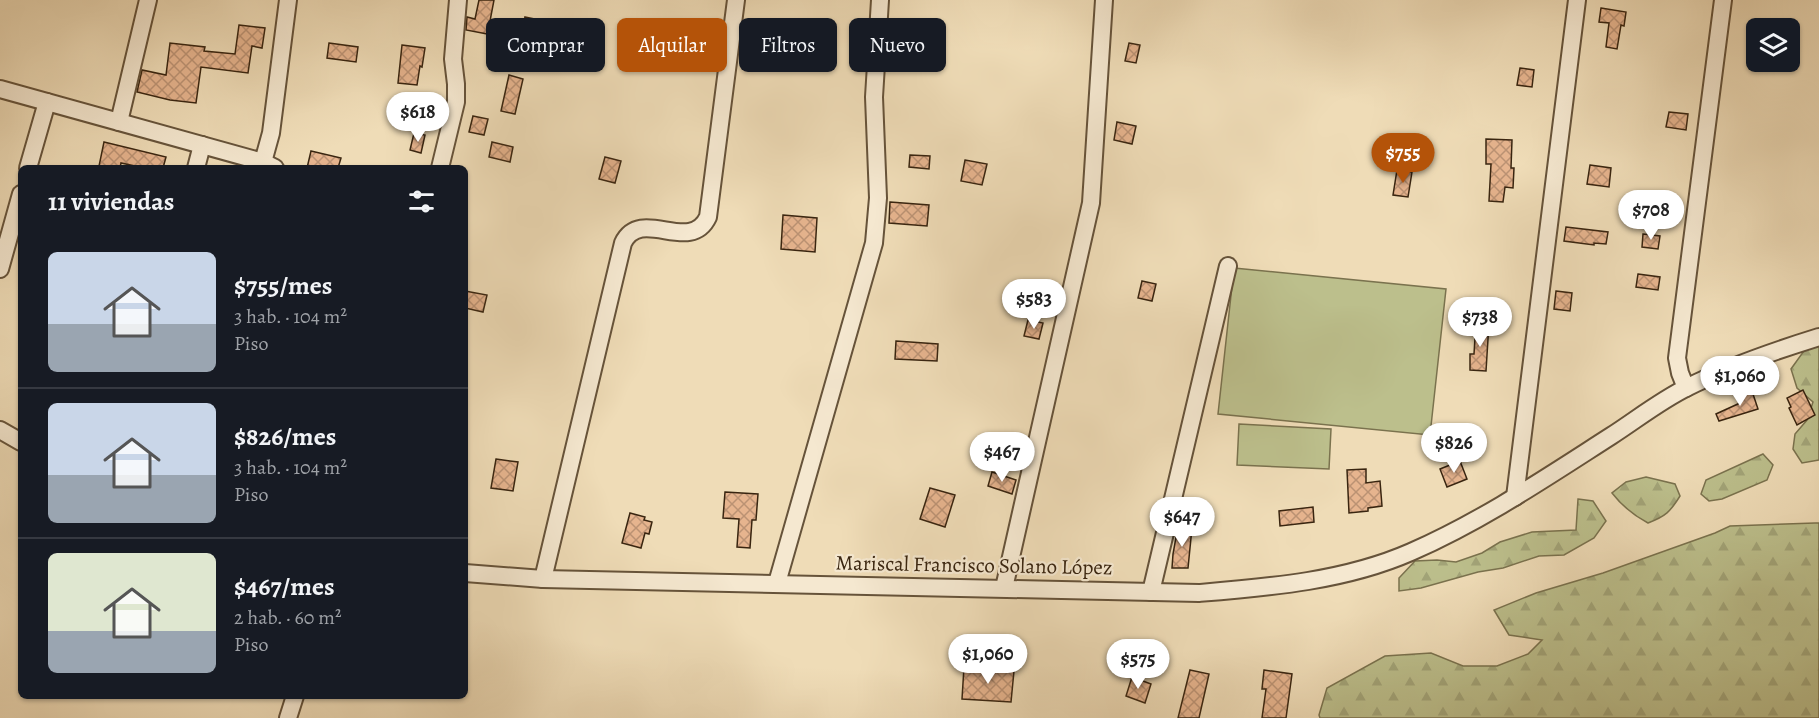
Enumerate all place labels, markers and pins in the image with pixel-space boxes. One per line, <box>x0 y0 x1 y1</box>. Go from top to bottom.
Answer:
pin: $618 <box>382 92 454 143</box>
pin: $755 <box>1367 133 1439 184</box>
pin: $708 <box>1615 190 1687 241</box>
pin: $583 <box>998 279 1070 330</box>
pin: $738 <box>1444 297 1516 348</box>
pin: $1,060 <box>1691 356 1789 407</box>
pin: $826 <box>1418 423 1490 474</box>
pin: $467 <box>966 432 1038 483</box>
pin: $647 <box>1146 497 1218 548</box>
pin: $1,060 <box>939 634 1037 685</box>
pin: $575 <box>1102 639 1174 690</box>

